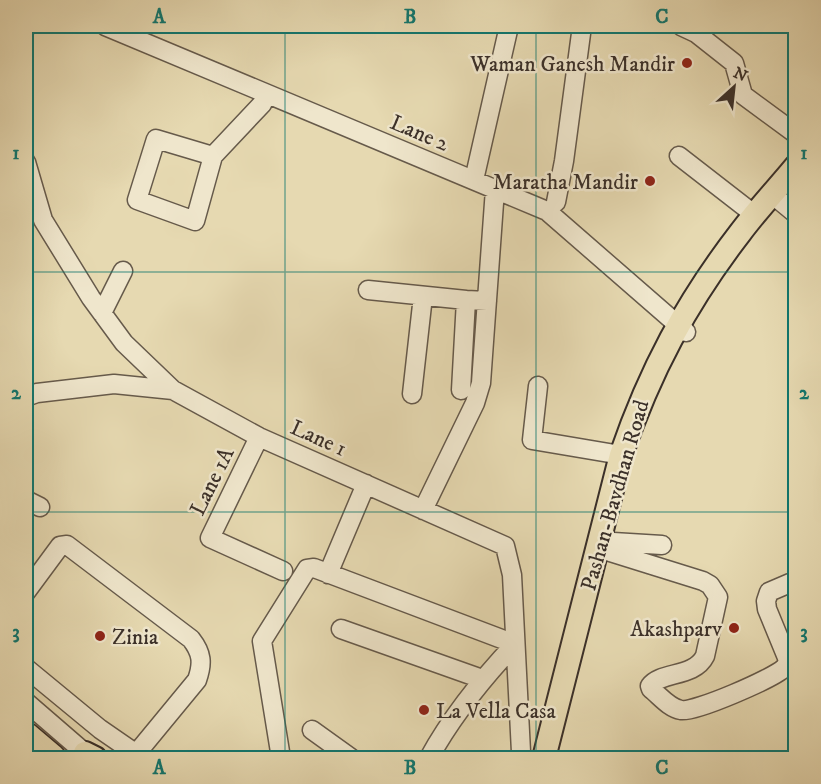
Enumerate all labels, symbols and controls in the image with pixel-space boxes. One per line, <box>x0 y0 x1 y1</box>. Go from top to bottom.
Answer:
text: A <box>152 5 167 30</box>
text: B <box>404 5 416 30</box>
text: C <box>655 5 669 30</box>
place label: Waman Ganesh Mandir <box>469 51 676 78</box>
marker: Waman Ganesh Mandir <box>680 56 694 70</box>
north arrow <box>704 57 764 117</box>
text: N <box>730 63 751 86</box>
street label: Lane 2 <box>386 109 453 158</box>
text: 1 <box>12 141 20 166</box>
text: 1 <box>800 141 808 166</box>
place label: Maratha Mandir <box>493 169 639 196</box>
marker: Maratha Mandir <box>643 174 657 188</box>
text: 2 <box>11 381 22 406</box>
text: 2 <box>799 381 810 406</box>
street label: Pashan-Bavdhan Road <box>575 397 656 594</box>
street label: Lane 1 <box>286 414 351 463</box>
street label: Lane 1A <box>184 442 241 520</box>
place label: Akashparv <box>630 616 722 643</box>
text: 3 <box>12 620 20 645</box>
text: 3 <box>800 620 808 645</box>
marker: Akashparv <box>727 621 741 635</box>
place label: Zinia <box>112 624 159 651</box>
marker: Zinia <box>93 629 107 643</box>
place label: La Vella Casa <box>436 698 556 725</box>
marker: La Vella Casa <box>417 703 431 717</box>
text: A <box>152 756 167 781</box>
text: B <box>404 756 416 781</box>
text: C <box>655 756 669 781</box>

